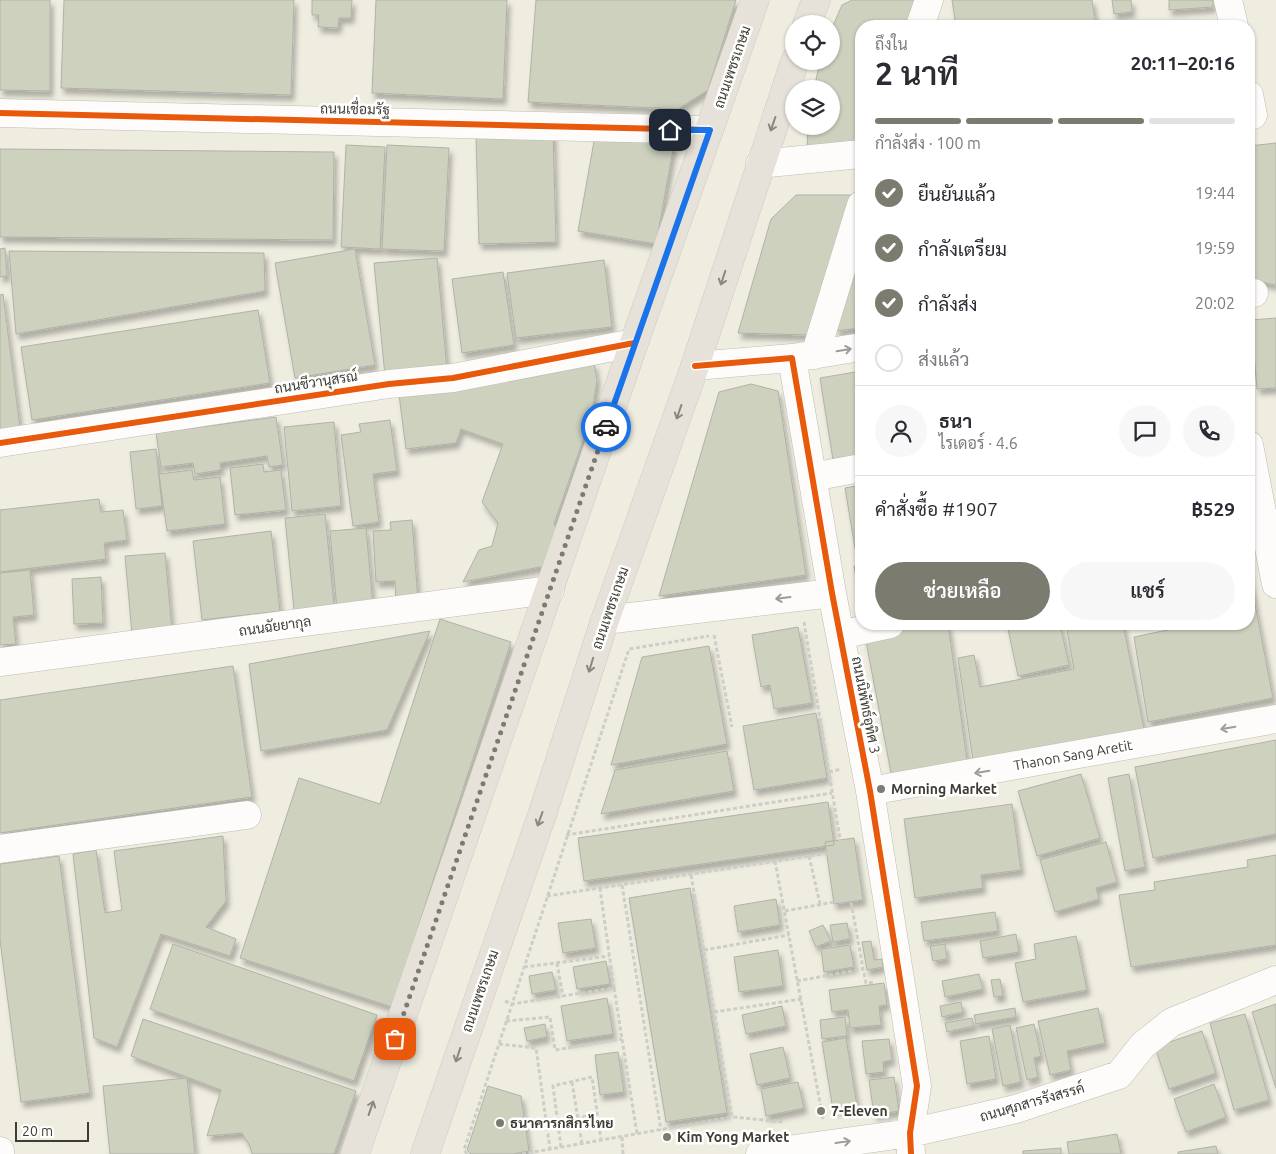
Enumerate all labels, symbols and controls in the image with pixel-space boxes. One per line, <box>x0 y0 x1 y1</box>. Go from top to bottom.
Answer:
map controls <box>785 15 840 135</box>
button: locate <box>785 15 840 70</box>
street label: ถนนเพชรเกษม <box>710 24 754 110</box>
text: ถึงใน <box>875 35 908 53</box>
text: 20:11–20:16 <box>1130 52 1235 74</box>
text: 2 นาที <box>875 55 959 91</box>
button: layers <box>785 80 840 135</box>
street label: ถนนเชื่อมรัฐ <box>320 96 390 119</box>
pin <box>649 109 691 151</box>
icon: home <box>656 116 684 144</box>
one-way arrow <box>768 116 778 132</box>
text: กำลังส่ง · 100 m <box>875 134 981 152</box>
icon: check <box>875 179 903 207</box>
text: ยืนยันแล้ว <box>918 183 996 205</box>
text: 19:44 <box>1195 184 1235 202</box>
icon: check <box>875 234 903 262</box>
text: กำลังเตรียม <box>918 238 1007 260</box>
text: 19:59 <box>1195 239 1235 257</box>
one-way arrow <box>718 270 727 286</box>
icon: check <box>875 289 903 317</box>
text: กำลังส่ง <box>918 293 977 315</box>
text: 20:02 <box>1195 294 1235 312</box>
one-way arrow <box>836 344 852 354</box>
text: ส่งแล้ว <box>918 348 969 370</box>
street label: ถนนชีวานุสรณ์ <box>273 367 359 398</box>
courier <box>581 402 631 452</box>
one-way arrow <box>674 404 683 419</box>
button: person <box>875 405 927 457</box>
button: chat <box>1119 405 1171 457</box>
button: phone <box>1183 405 1235 457</box>
text: ธนา <box>939 410 972 432</box>
icon: car <box>592 413 620 441</box>
text: ไรเดอร์ · 4.6 <box>939 434 1018 452</box>
text: คำสั่งซื้อ #1907 <box>875 498 998 520</box>
text: ฿529 <box>1191 498 1235 520</box>
button: ช่วยเหลือ <box>875 562 1050 620</box>
button: แชร์ <box>1060 562 1235 620</box>
street label: ถนนเพชรเกษม <box>588 565 632 651</box>
one-way arrow <box>775 593 791 603</box>
street label: ถนนฉัยยากุล <box>238 613 313 641</box>
street label: ถนนนิพัทธ์อุทิศ 3 <box>847 655 884 755</box>
one-way arrow <box>586 657 595 672</box>
one-way arrow <box>1220 723 1236 733</box>
street label: Thanon Sang Aretit <box>1012 737 1134 773</box>
one-way arrow <box>974 767 990 777</box>
place label: Morning Market <box>891 781 997 797</box>
marker: Morning Market <box>875 783 887 795</box>
one-way arrow <box>535 811 544 826</box>
street label: ถนนเพชรเกษม <box>458 948 502 1034</box>
pin <box>374 1018 416 1060</box>
icon: bag <box>381 1025 409 1053</box>
one-way arrow <box>453 1047 462 1063</box>
street label: ถนนศุภสารรังสรรค์ <box>978 1078 1087 1126</box>
one-way arrow <box>367 1101 376 1116</box>
place label: 7-Eleven <box>831 1103 888 1119</box>
marker: 7-Eleven <box>815 1105 827 1117</box>
place label: ธนาคารกสิกรไทย <box>510 1114 613 1131</box>
marker: ธนาคารกสิกรไทย <box>494 1117 506 1129</box>
scale bar <box>15 1119 89 1142</box>
text: 20 m <box>22 1123 53 1139</box>
place label: Kim Yong Market <box>677 1129 789 1145</box>
marker: Kim Yong Market <box>661 1131 673 1143</box>
one-way arrow <box>834 1137 850 1147</box>

